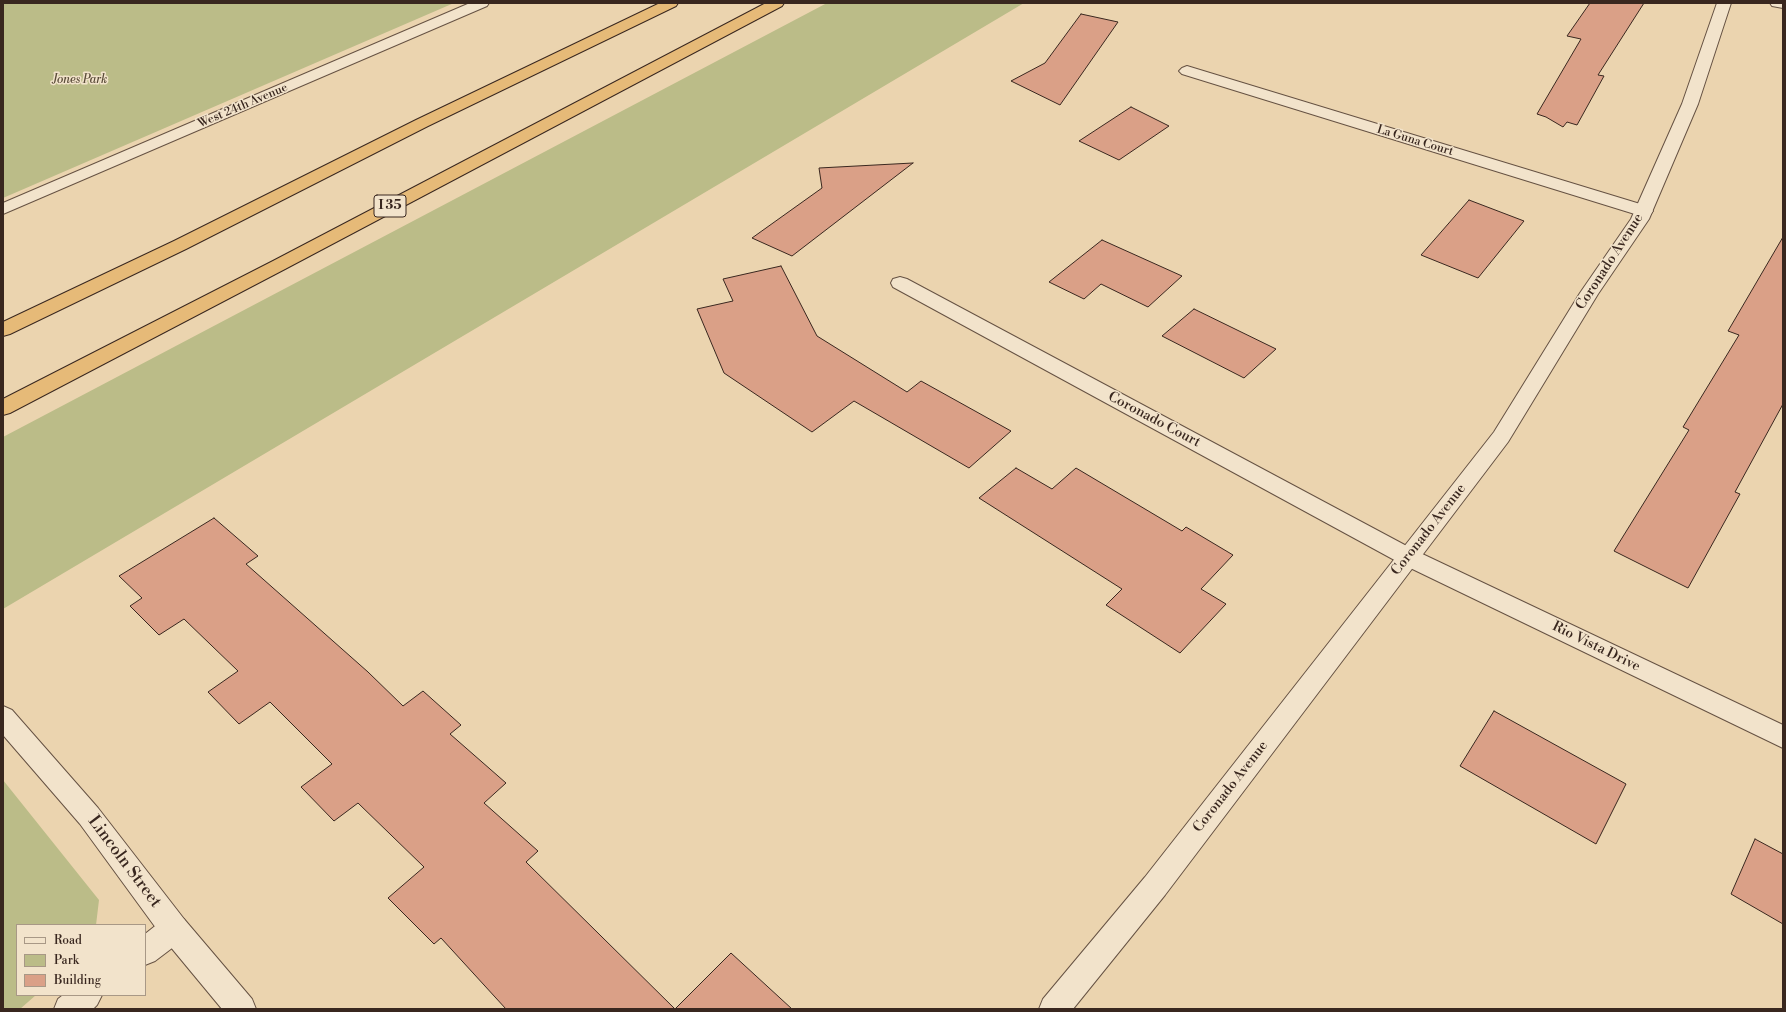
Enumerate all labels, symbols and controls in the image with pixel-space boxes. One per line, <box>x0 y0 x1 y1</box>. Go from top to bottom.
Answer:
park label: Jones Park <box>53 73 107 87</box>
street label: West 24th Avenue <box>196 81 290 131</box>
street label: La Guna Court <box>1375 122 1455 160</box>
road number: I 35 <box>374 195 406 217</box>
street label: Coronado Avenue <box>1573 211 1647 313</box>
street label: Coronado Court <box>1105 389 1203 451</box>
street label: Coronado Avenue <box>1388 481 1470 579</box>
street label: Rio Vista Drive <box>1549 618 1643 676</box>
street label: Coronado Avenue <box>1190 738 1272 836</box>
street label: Lincoln Street <box>83 812 165 912</box>
legend <box>16 924 146 996</box>
text: Road <box>54 933 82 948</box>
text: Park <box>54 953 79 968</box>
text: Building <box>54 973 101 988</box>

